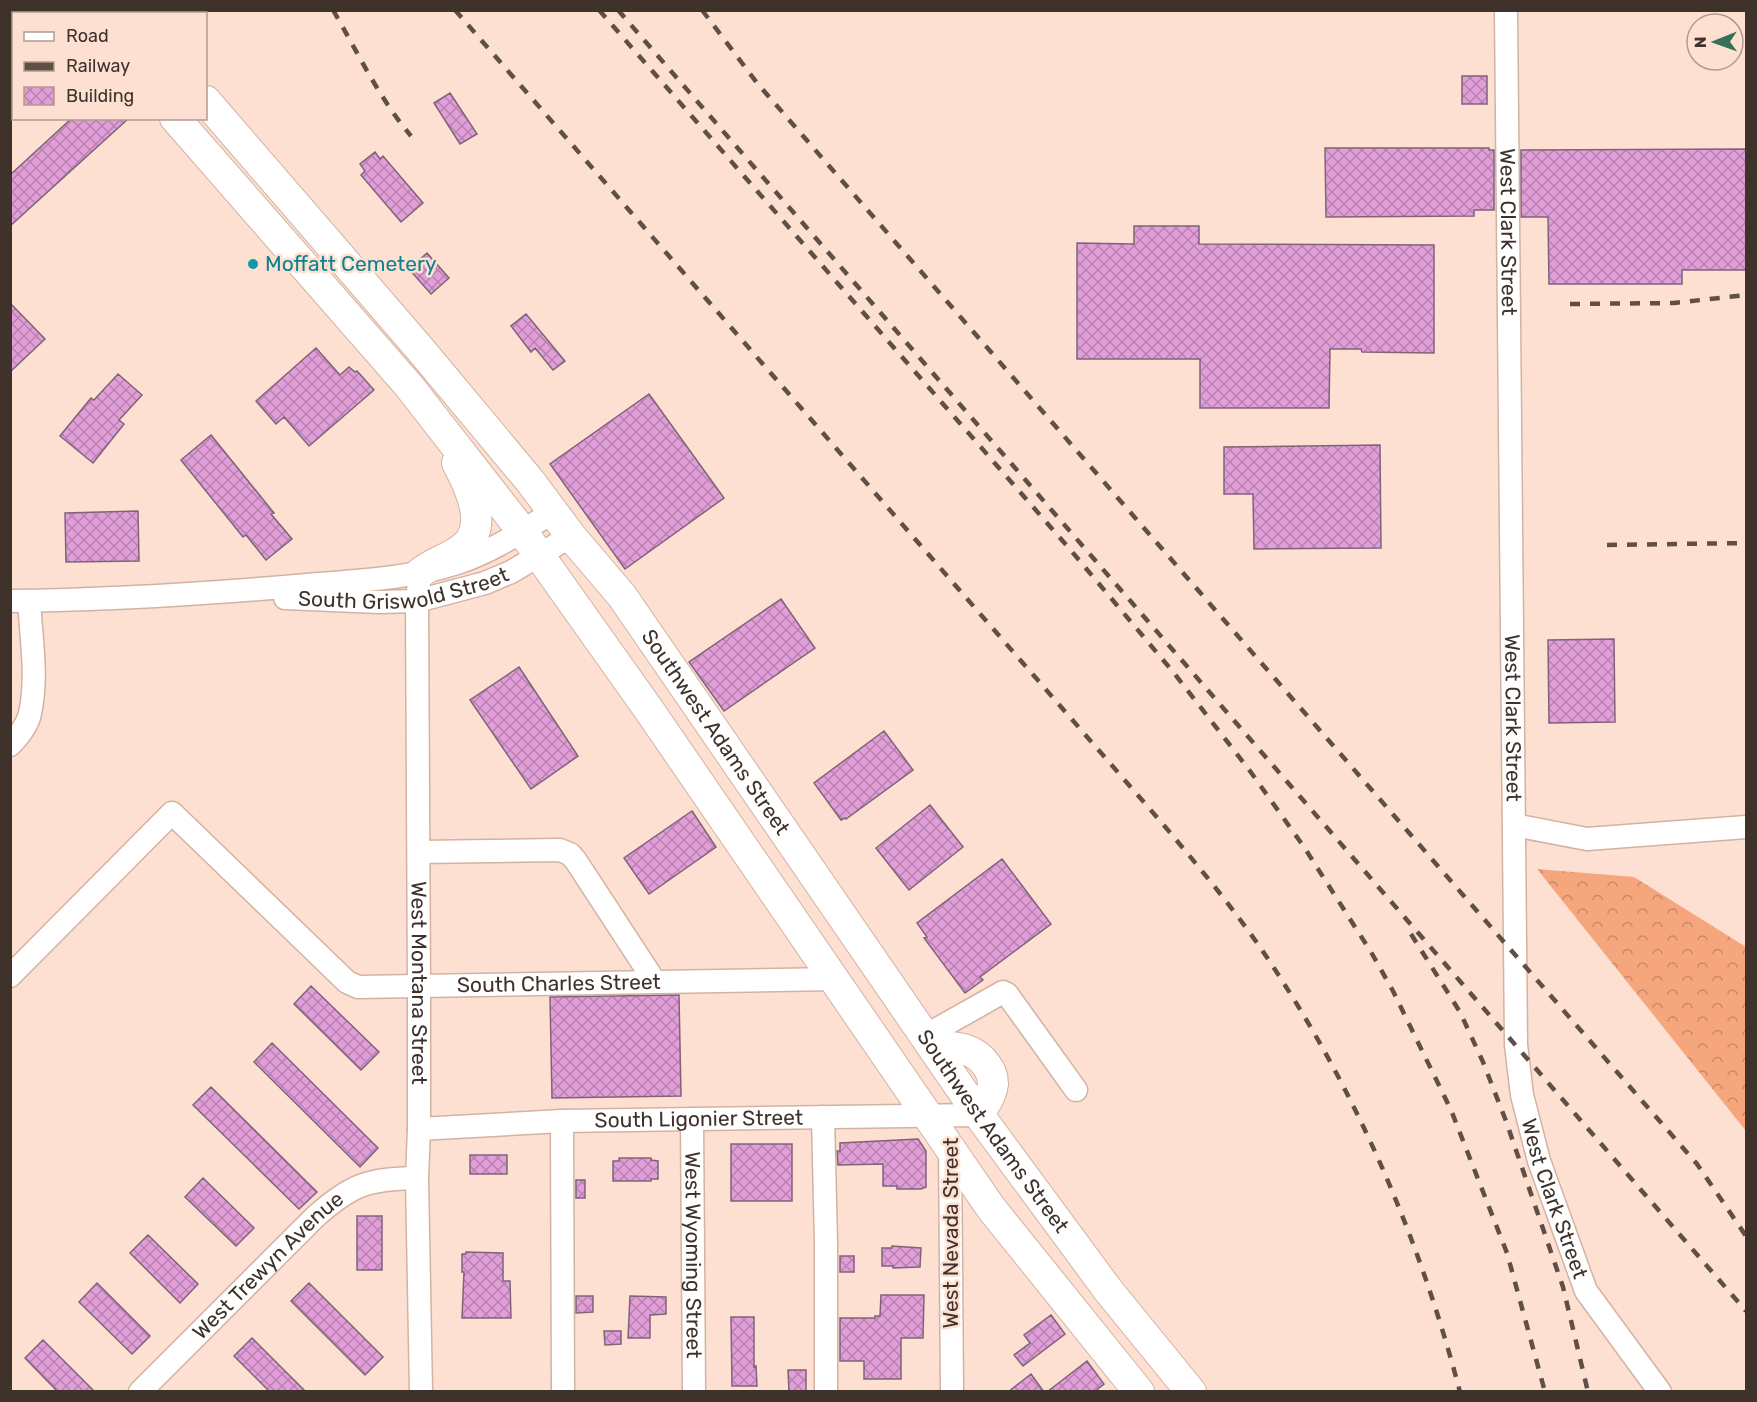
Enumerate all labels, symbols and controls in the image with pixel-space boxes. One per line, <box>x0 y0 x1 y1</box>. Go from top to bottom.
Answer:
legend <box>12 12 207 120</box>
north arrow <box>1685 12 1745 72</box>
text: Road <box>66 25 109 47</box>
text: N <box>1691 36 1710 48</box>
text: Railway <box>66 55 130 77</box>
text: Building <box>66 85 134 107</box>
street label: West Clark Street <box>1495 148 1522 316</box>
place label: Moffatt Cemetery <box>265 251 437 276</box>
marker: Moffatt Cemetery <box>246 257 260 271</box>
street label: South Griswold Street <box>298 561 512 614</box>
street label: Southwest Adams Street <box>637 624 795 839</box>
street label: West Clark Street <box>1500 634 1527 802</box>
street label: West Montana Street <box>406 881 432 1085</box>
street label: South Charles Street <box>457 969 661 997</box>
street label: Southwest Adams Street <box>912 1025 1074 1237</box>
street label: South Ligonier Street <box>594 1105 803 1133</box>
street label: West Clark Street <box>1517 1116 1593 1282</box>
street label: West Nevada Street <box>938 1138 963 1328</box>
street label: West Wyoming Street <box>680 1151 707 1359</box>
street label: West Trewyn Avenue <box>187 1186 348 1344</box>

